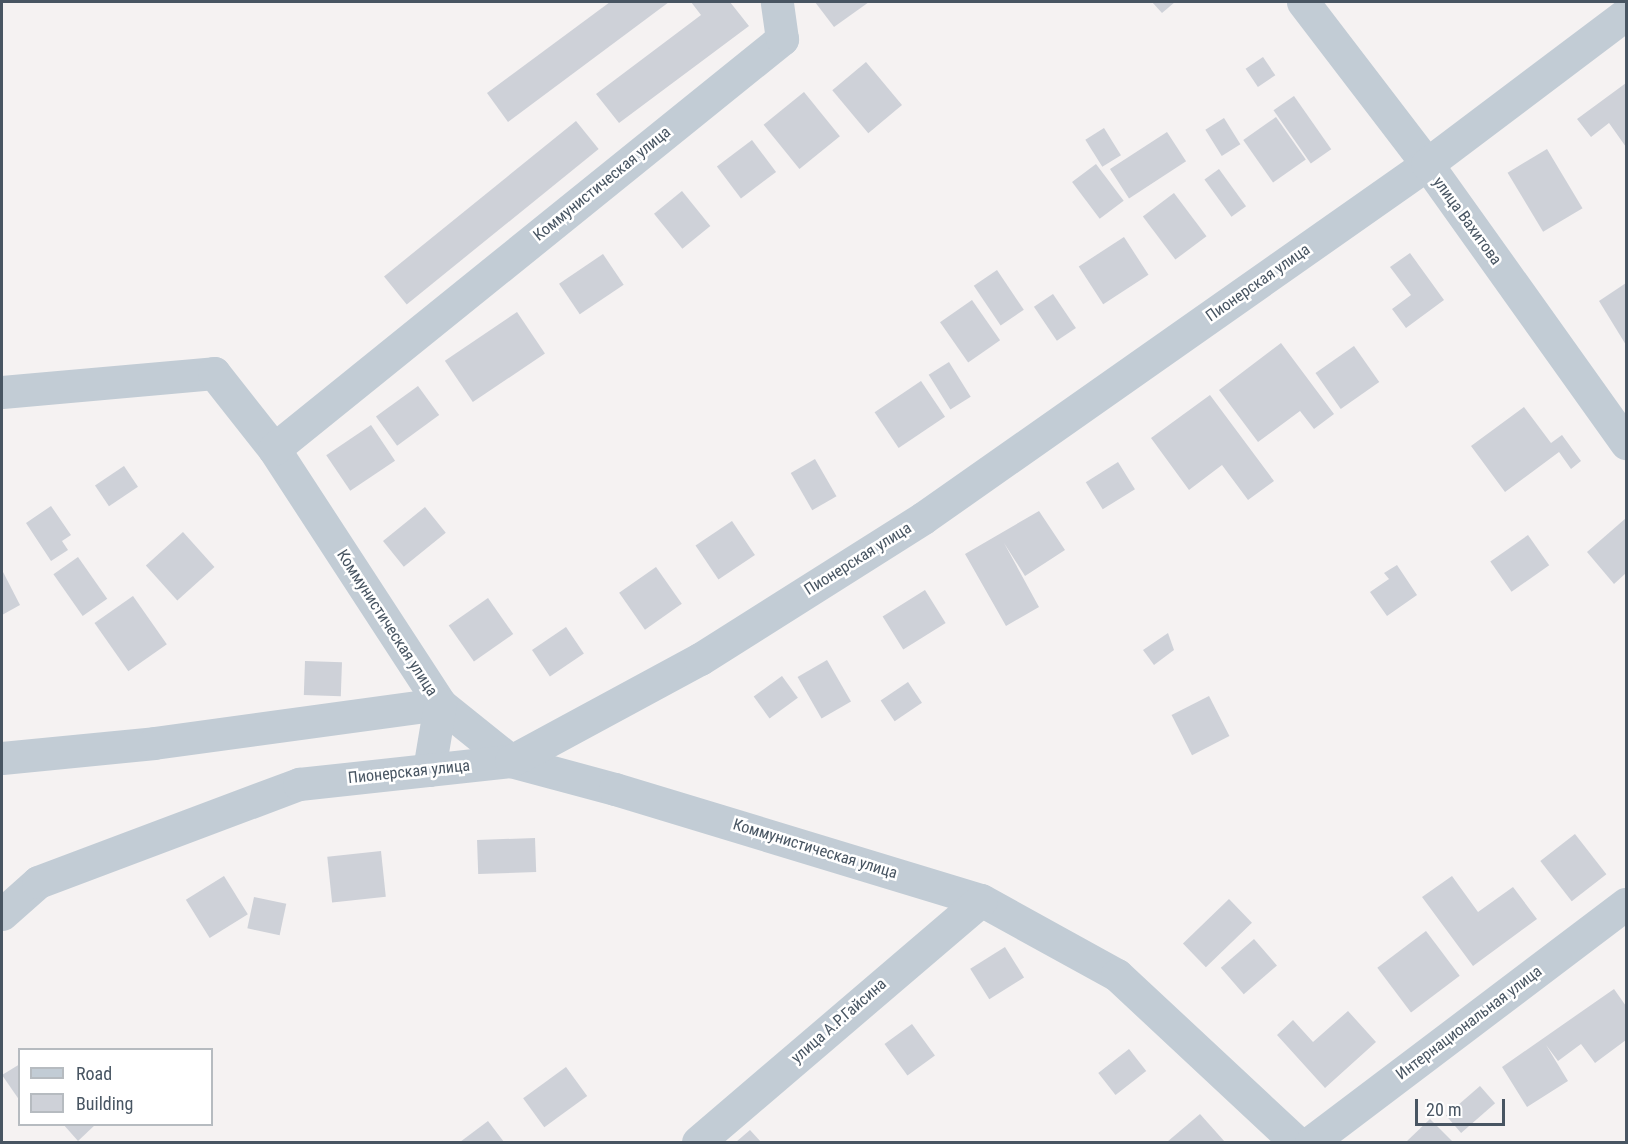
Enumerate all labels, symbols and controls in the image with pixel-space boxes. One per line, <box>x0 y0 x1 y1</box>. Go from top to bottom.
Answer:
street label: Коммунистическая улица <box>530 123 674 245</box>
street label: улица Вахитова <box>1429 173 1505 269</box>
street label: Пионерская улица <box>1202 240 1314 326</box>
street label: Пионерская улица <box>801 518 915 600</box>
street label: Коммунистическая улица <box>332 546 442 700</box>
street label: Пионерская улица <box>347 756 471 788</box>
street label: Коммунистическая улица <box>731 815 899 883</box>
street label: Интернациональная улица <box>1392 962 1546 1084</box>
street label: улица А.Р.Гайсина <box>788 974 890 1068</box>
legend <box>18 1048 213 1126</box>
text: Road <box>76 1063 112 1084</box>
scale bar <box>1418 1087 1508 1125</box>
text: Building <box>76 1093 133 1114</box>
text: 20 m <box>1426 1099 1461 1120</box>

